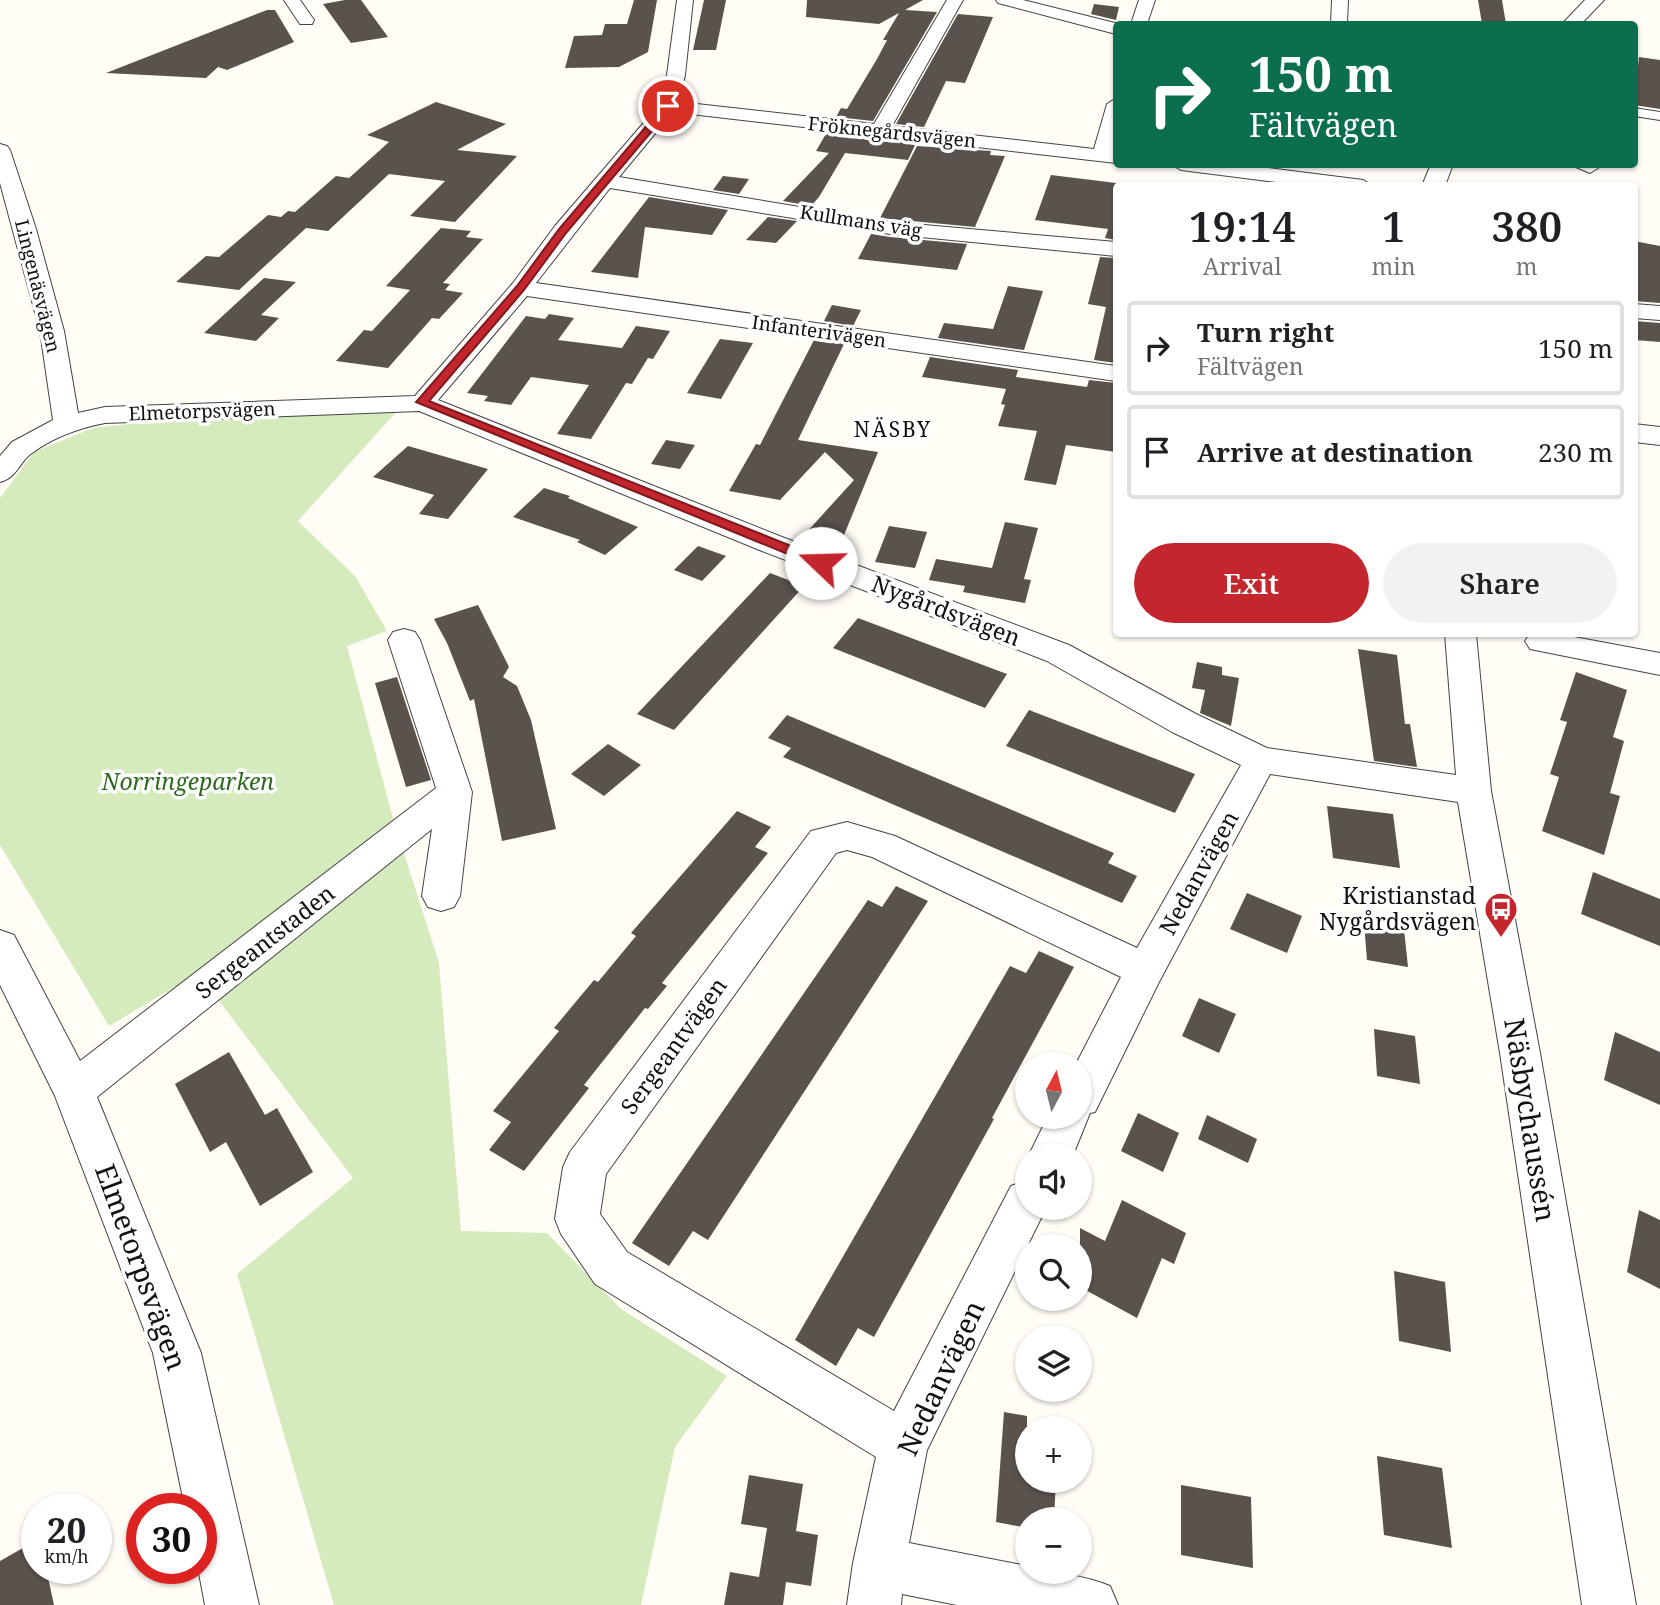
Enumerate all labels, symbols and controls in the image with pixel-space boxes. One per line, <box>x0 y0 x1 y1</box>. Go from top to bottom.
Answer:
text: 150 m <box>1249 40 1393 106</box>
icon: right <box>1134 49 1225 140</box>
pin <box>638 76 698 136</box>
icon: arrive <box>649 87 687 125</box>
text: Fältvägen <box>1249 103 1397 146</box>
street label: Fröknegårdsvägen <box>807 110 977 154</box>
text: 19:14 <box>1189 197 1296 254</box>
text: 1 <box>1382 197 1405 254</box>
text: 380 <box>1491 197 1562 254</box>
street label: Kullmans väg <box>798 199 924 243</box>
street label: Lingenäsvägen <box>9 217 67 355</box>
text: Arrival <box>1203 250 1282 282</box>
text: min <box>1372 250 1416 282</box>
text: m <box>1516 250 1538 282</box>
street label: Infanterivägen <box>750 309 888 353</box>
text: Turn right <box>1197 314 1334 350</box>
icon: right <box>1138 329 1176 367</box>
text: 150 m <box>1538 330 1613 366</box>
text: Fältvägen <box>1197 350 1304 382</box>
street label: Elmetorpsvägen <box>128 395 276 427</box>
district label: NÄSBY <box>854 415 932 443</box>
icon: arrive <box>1138 433 1176 471</box>
text: Arrive at destination <box>1197 434 1473 470</box>
text: 230 m <box>1538 434 1613 470</box>
position arrow <box>784 526 858 600</box>
button: Exit <box>1134 543 1369 623</box>
button: Share <box>1383 543 1617 623</box>
street label: Nygårdsvägen <box>867 567 1026 653</box>
park label: Norringeparken <box>101 765 274 797</box>
street label: Nedanvägen <box>1151 804 1246 940</box>
street label: Sergeantstaden <box>188 877 341 1006</box>
place label: Kristianstad Nygårdsvägen <box>1319 879 1476 937</box>
bus stop icon: Kristianstad Nygårdsvägen <box>1482 890 1520 939</box>
street label: Sergeantvägen <box>613 970 734 1120</box>
street label: Näsbychaussén <box>1496 1015 1566 1224</box>
north arrow <box>1015 1052 1092 1129</box>
map controls <box>1015 1052 1092 1584</box>
button: sound <box>1015 1143 1092 1220</box>
street label: Elmetorpsvägen <box>87 1158 197 1375</box>
button: search <box>1015 1234 1092 1311</box>
street label: Nedanvägen <box>887 1294 993 1461</box>
button: layers <box>1015 1325 1092 1402</box>
button: + <box>1015 1416 1092 1493</box>
speed limit sign: 30 <box>126 1493 217 1584</box>
text: 20 <box>47 1506 86 1553</box>
button: − <box>1015 1507 1092 1584</box>
text: km/h <box>44 1544 89 1568</box>

